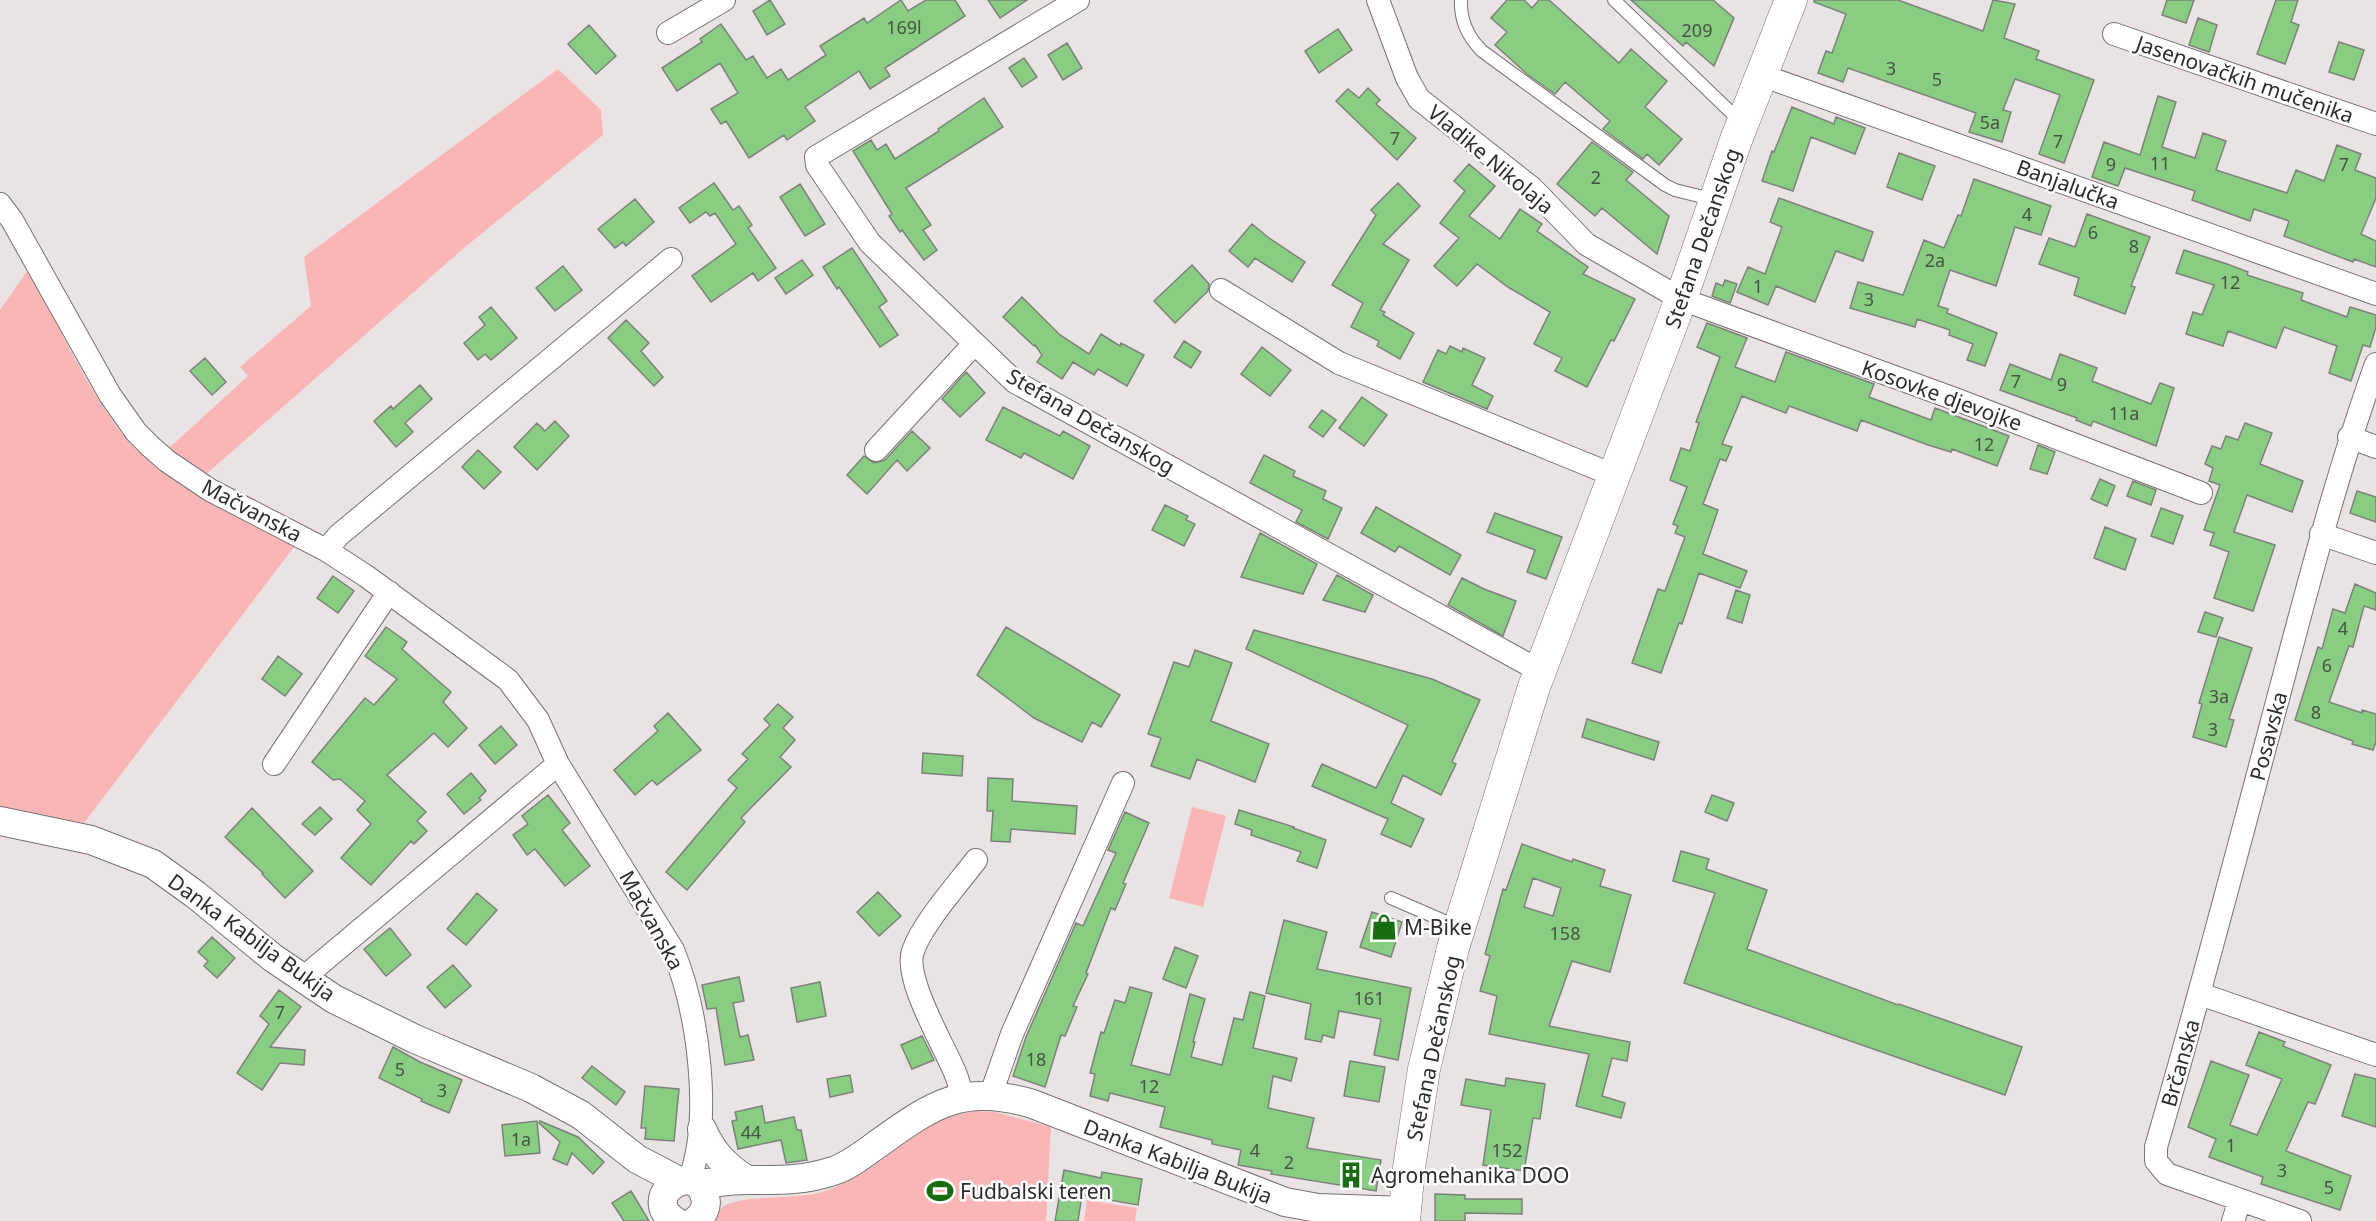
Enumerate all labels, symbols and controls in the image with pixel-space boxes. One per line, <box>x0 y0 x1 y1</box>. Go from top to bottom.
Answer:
house number: 169l <box>886 15 922 39</box>
house number: 209 <box>1682 18 1712 42</box>
street label: Jasenovačkih mučenika <box>2131 28 2357 129</box>
house number: 3 <box>1886 56 1896 80</box>
house number: 5 <box>1932 67 1942 91</box>
street label: Vladike Nikolaja <box>1422 98 1560 220</box>
house number: 5a <box>1980 110 2000 134</box>
house number: 7 <box>1390 126 1400 150</box>
house number: 7 <box>2053 129 2063 153</box>
street label: Stefana Dečanskog <box>1658 144 1746 332</box>
house number: 11 <box>2150 151 2170 175</box>
house number: 9 <box>2106 152 2116 176</box>
house number: 7 <box>2339 152 2349 176</box>
street label: Banjalučka <box>2013 153 2123 215</box>
house number: 2 <box>1591 165 1601 189</box>
house number: 4 <box>2022 202 2032 226</box>
house number: 6 <box>2088 220 2098 244</box>
house number: 8 <box>2129 234 2139 258</box>
house number: 2a <box>1925 248 1945 272</box>
house number: 12 <box>2220 270 2240 294</box>
house number: 1 <box>1753 274 1763 298</box>
house number: 3 <box>1864 287 1874 311</box>
street label: Kosovke djevojke <box>1858 353 2026 437</box>
street label: Stefana Dečanskog <box>1002 362 1180 480</box>
house number: 7 <box>2011 369 2021 393</box>
house number: 9 <box>2057 372 2067 396</box>
house number: 11a <box>2109 401 2139 425</box>
house number: 12 <box>1974 432 1994 456</box>
street label: Mačvanska <box>197 472 307 548</box>
house number: 4 <box>2338 616 2348 640</box>
house number: 6 <box>2322 653 2332 677</box>
house number: 3a <box>2209 684 2229 708</box>
street label: Posavska <box>2243 688 2293 784</box>
house number: 8 <box>2311 700 2321 724</box>
house number: 3 <box>2208 717 2218 741</box>
street label: Mačvanska <box>613 865 691 975</box>
street label: Danka Kabilja Bukija <box>163 867 341 1007</box>
shop icon: M-Bike <box>1369 912 1399 942</box>
place label: M-Bike <box>1404 913 1472 941</box>
house number: 158 <box>1550 921 1580 945</box>
street label: Stefana Dečanskog <box>1400 953 1466 1143</box>
house number: 161 <box>1354 986 1384 1010</box>
house number: 7 <box>275 1000 285 1024</box>
street label: Brčanska <box>2154 1016 2206 1110</box>
house number: 18 <box>1026 1047 1046 1071</box>
house number: 5 <box>395 1057 405 1081</box>
house number: 12 <box>1139 1074 1159 1098</box>
house number: 3 <box>437 1078 447 1102</box>
street label: Danka Kabilja Bukija <box>1080 1112 1276 1210</box>
house number: 44 <box>741 1120 761 1144</box>
house number: 1a <box>511 1127 531 1151</box>
house number: 1 <box>2226 1133 2236 1157</box>
house number: 4 <box>1250 1138 1260 1162</box>
house number: 152 <box>1492 1138 1522 1162</box>
house number: 2 <box>1284 1150 1294 1174</box>
house number: 3 <box>2277 1158 2287 1182</box>
building icon: Agromehanika DOO <box>1336 1160 1366 1190</box>
place label: Agromehanika DOO <box>1371 1161 1570 1189</box>
house number: 5 <box>2324 1175 2334 1199</box>
sports icon: Fudbalski teren <box>925 1176 955 1206</box>
place label: Fudbalski teren <box>960 1177 1112 1205</box>

